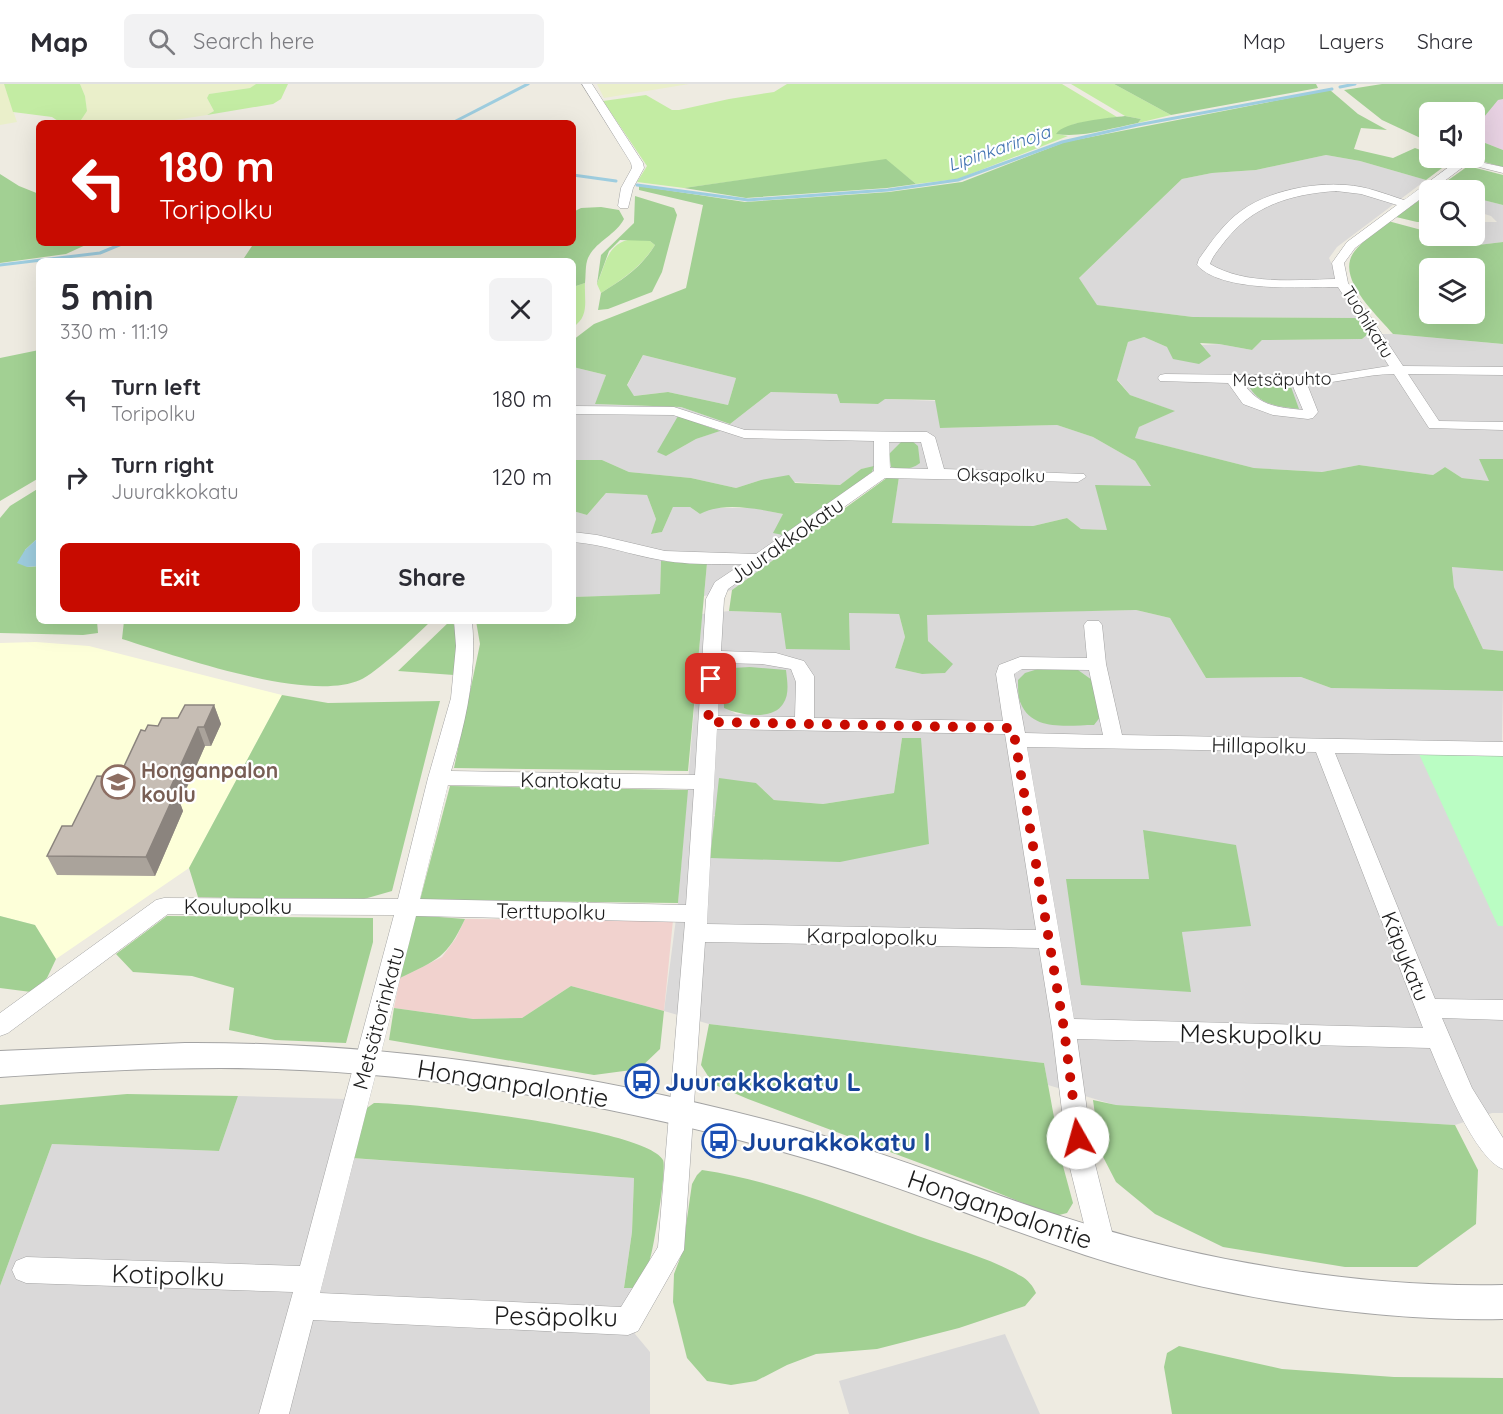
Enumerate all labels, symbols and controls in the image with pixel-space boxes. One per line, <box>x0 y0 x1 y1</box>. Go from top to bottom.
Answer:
search box <box>124 14 544 68</box>
text: Map <box>30 24 88 59</box>
icon: search <box>145 25 178 58</box>
text: Search here <box>193 27 315 55</box>
text: Map <box>1243 28 1286 54</box>
text: Layers <box>1319 28 1384 54</box>
text: Share <box>1417 28 1473 54</box>
map controls <box>1419 102 1485 324</box>
button: sound <box>1419 102 1485 168</box>
water label: Lipinkarinoja <box>945 119 1054 176</box>
text: 180 m <box>159 140 275 193</box>
icon: left <box>60 144 138 222</box>
button: search <box>1419 180 1485 246</box>
text: Toripolku <box>159 192 273 226</box>
button: layers <box>1419 258 1485 324</box>
text: 5 min <box>60 274 154 319</box>
button: close <box>489 278 552 341</box>
street label: Tuohikatu <box>1337 282 1399 362</box>
text: 330 m · 11:19 <box>60 319 168 344</box>
street label: Metsäpuhto <box>1232 367 1332 391</box>
text: Turn left <box>111 373 201 401</box>
icon: left <box>60 383 93 416</box>
text: 180 m <box>493 385 552 413</box>
text: Toripolku <box>111 401 196 426</box>
text: Turn right <box>111 451 215 479</box>
icon: right <box>60 461 93 494</box>
text: 120 m <box>493 463 552 491</box>
street label: Oksapolku <box>957 463 1045 487</box>
text: Juurakkokatu <box>111 479 239 504</box>
street label: Juurakkokatu <box>724 491 848 589</box>
button: Exit <box>60 543 300 612</box>
button: Share <box>312 543 552 612</box>
pin <box>685 653 736 704</box>
icon: arrive <box>694 662 727 695</box>
street label: Hillapolku <box>1211 731 1307 759</box>
place label: Honganpalon koulu <box>141 757 278 807</box>
school or university icon: Honganpalon koulu <box>100 764 136 800</box>
street label: Kantokatu <box>520 766 622 794</box>
street label: Koulupolku <box>184 893 292 919</box>
street label: Terttupolku <box>496 897 606 925</box>
street label: Käpykatu <box>1376 907 1436 1005</box>
street label: Karpalopolku <box>806 922 938 950</box>
street label: Metsätorinkatu <box>346 944 410 1092</box>
street label: Meskupolku <box>1179 1016 1323 1052</box>
street label: Honganpalontie <box>415 1052 611 1114</box>
bus stop icon: Juurakkokatu L <box>624 1063 660 1099</box>
place label: Juurakkokatu L <box>665 1065 861 1098</box>
position arrow <box>1046 1106 1110 1170</box>
bus stop icon: Juurakkokatu I <box>701 1123 737 1159</box>
place label: Juurakkokatu I <box>742 1125 931 1158</box>
street label: Honganpalontie <box>903 1162 1097 1256</box>
street label: Kotipolku <box>111 1257 225 1293</box>
street label: Pesäpolku <box>494 1298 618 1334</box>

